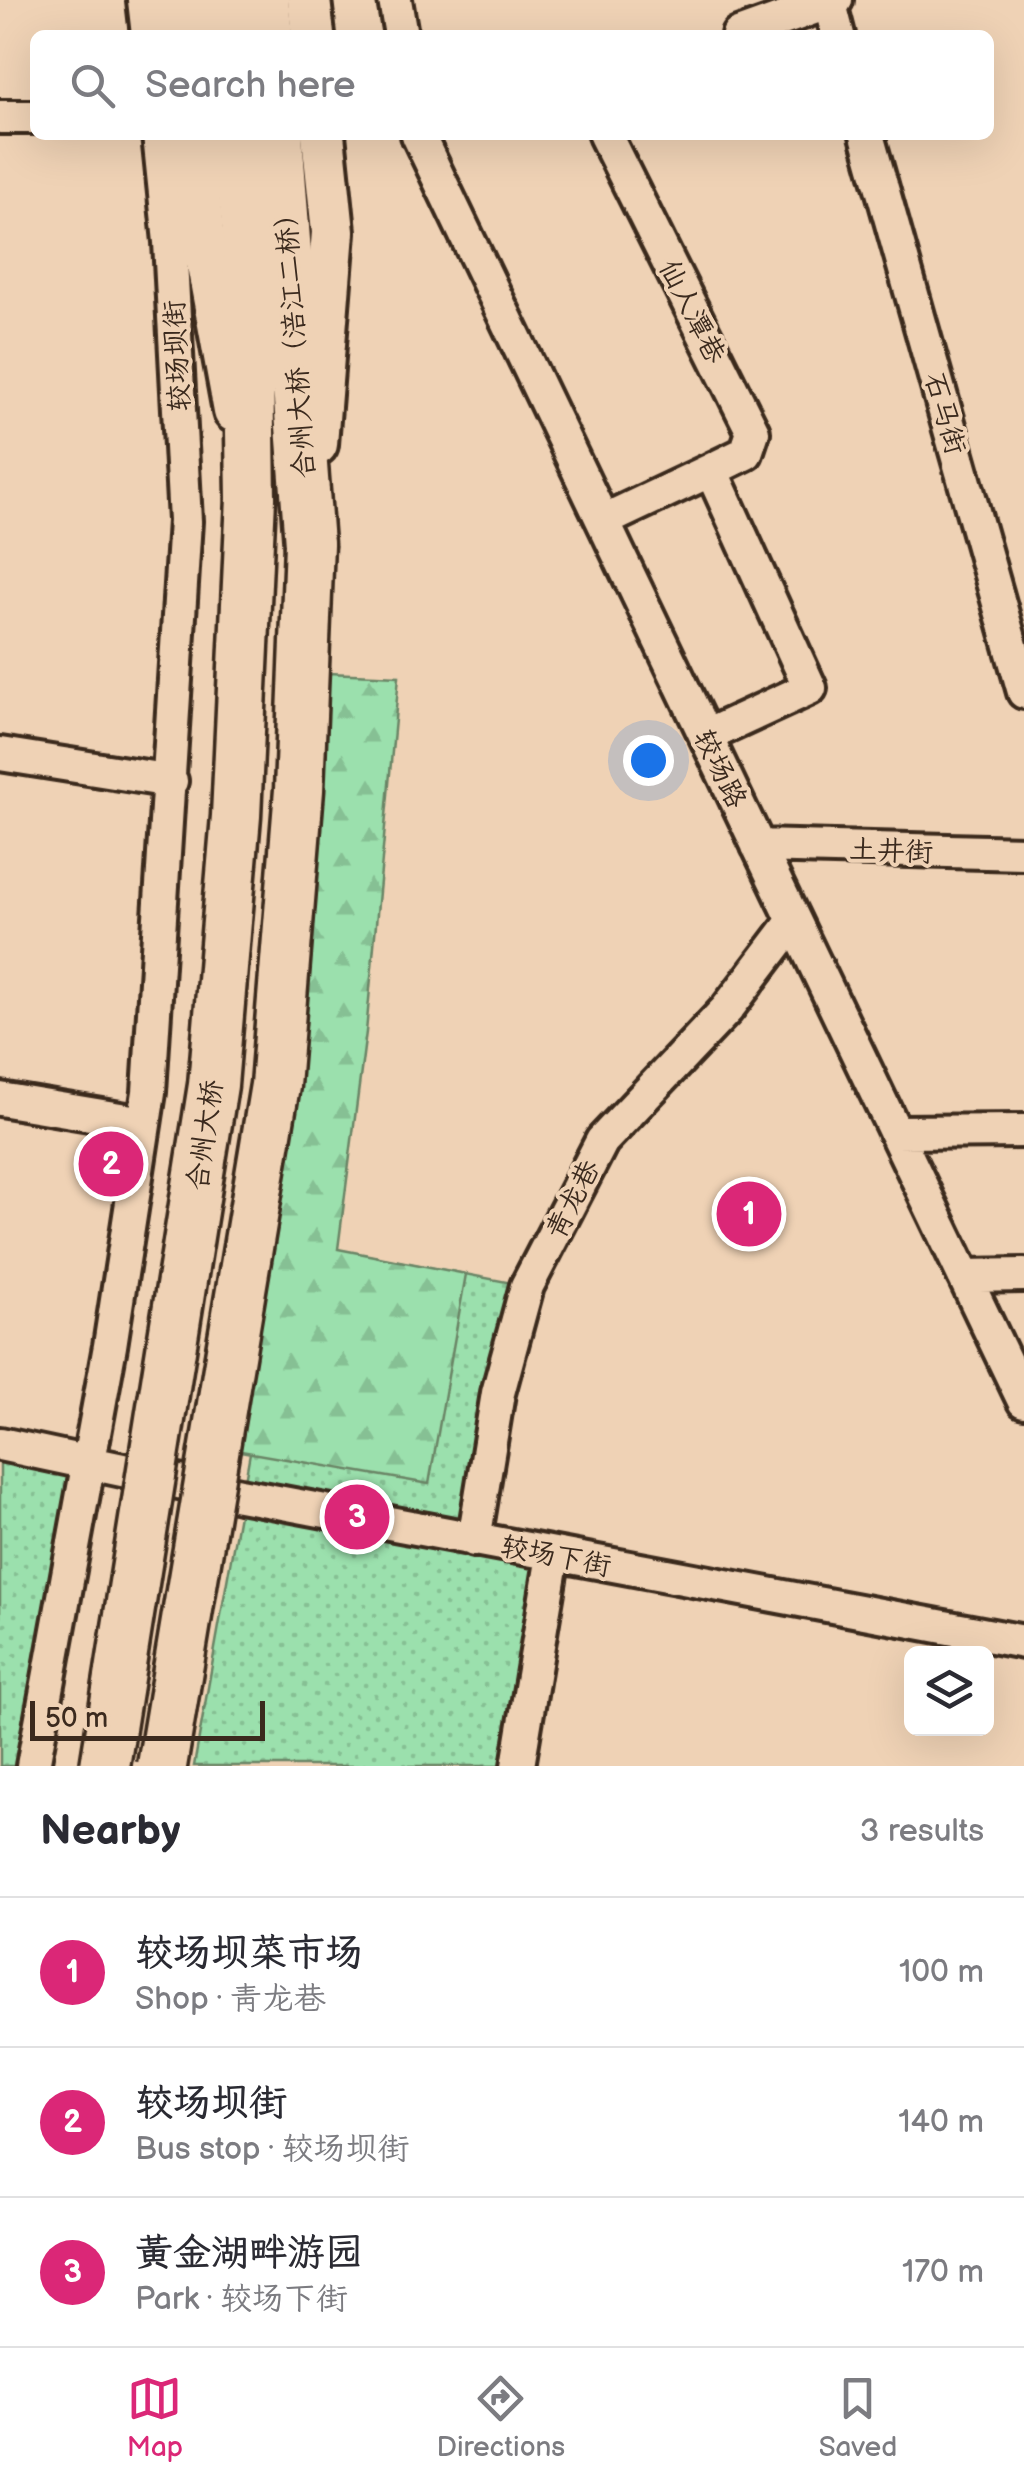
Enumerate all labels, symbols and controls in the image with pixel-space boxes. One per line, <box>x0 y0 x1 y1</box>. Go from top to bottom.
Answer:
search box <box>30 30 994 140</box>
icon: search <box>65 58 120 113</box>
text: Search here <box>145 63 356 108</box>
street label: 合州大桥（涪江二桥） <box>269 198 322 480</box>
street label: 仙人潭巷 <box>652 254 732 370</box>
street label: 较场坝街 <box>158 299 197 413</box>
street label: 石马街 <box>917 368 972 458</box>
street label: 较场路 <box>686 724 753 814</box>
your location <box>623 735 674 786</box>
street label: 土井街 <box>848 834 934 869</box>
street label: 合州大桥 <box>181 1077 230 1193</box>
pin: 2 <box>78 1126 144 1202</box>
street label: 青龙巷 <box>540 1154 608 1245</box>
pin: 1 <box>716 1176 782 1252</box>
pin: 3 <box>324 1480 390 1554</box>
street label: 较场下街 <box>498 1530 614 1583</box>
map controls <box>904 1646 994 1736</box>
button: layers <box>904 1646 994 1736</box>
scale bar <box>30 1696 265 1740</box>
text: 50 m <box>45 1702 108 1735</box>
text: Nearby <box>40 1806 180 1857</box>
text: 3 results <box>860 1812 984 1851</box>
text: 较场坝菜市场 <box>135 1931 363 1976</box>
text: 1 <box>66 1953 79 1992</box>
text: 100 m <box>899 1953 984 1992</box>
text: Shop · 青龙巷 <box>135 1980 326 2019</box>
text: 较场坝街 <box>135 2081 287 2126</box>
text: 2 <box>63 2103 82 2142</box>
text: 140 m <box>898 2103 984 2142</box>
text: Bus stop · 较场坝街 <box>135 2130 410 2169</box>
text: 黄金湖畔游园 <box>135 2231 363 2276</box>
text: 3 <box>63 2253 82 2292</box>
text: 170 m <box>902 2253 984 2292</box>
text: Park · 较场下街 <box>135 2280 348 2319</box>
tab: Map <box>127 2371 183 2464</box>
tab: Directions <box>436 2371 565 2464</box>
tab: Saved <box>819 2371 897 2464</box>

